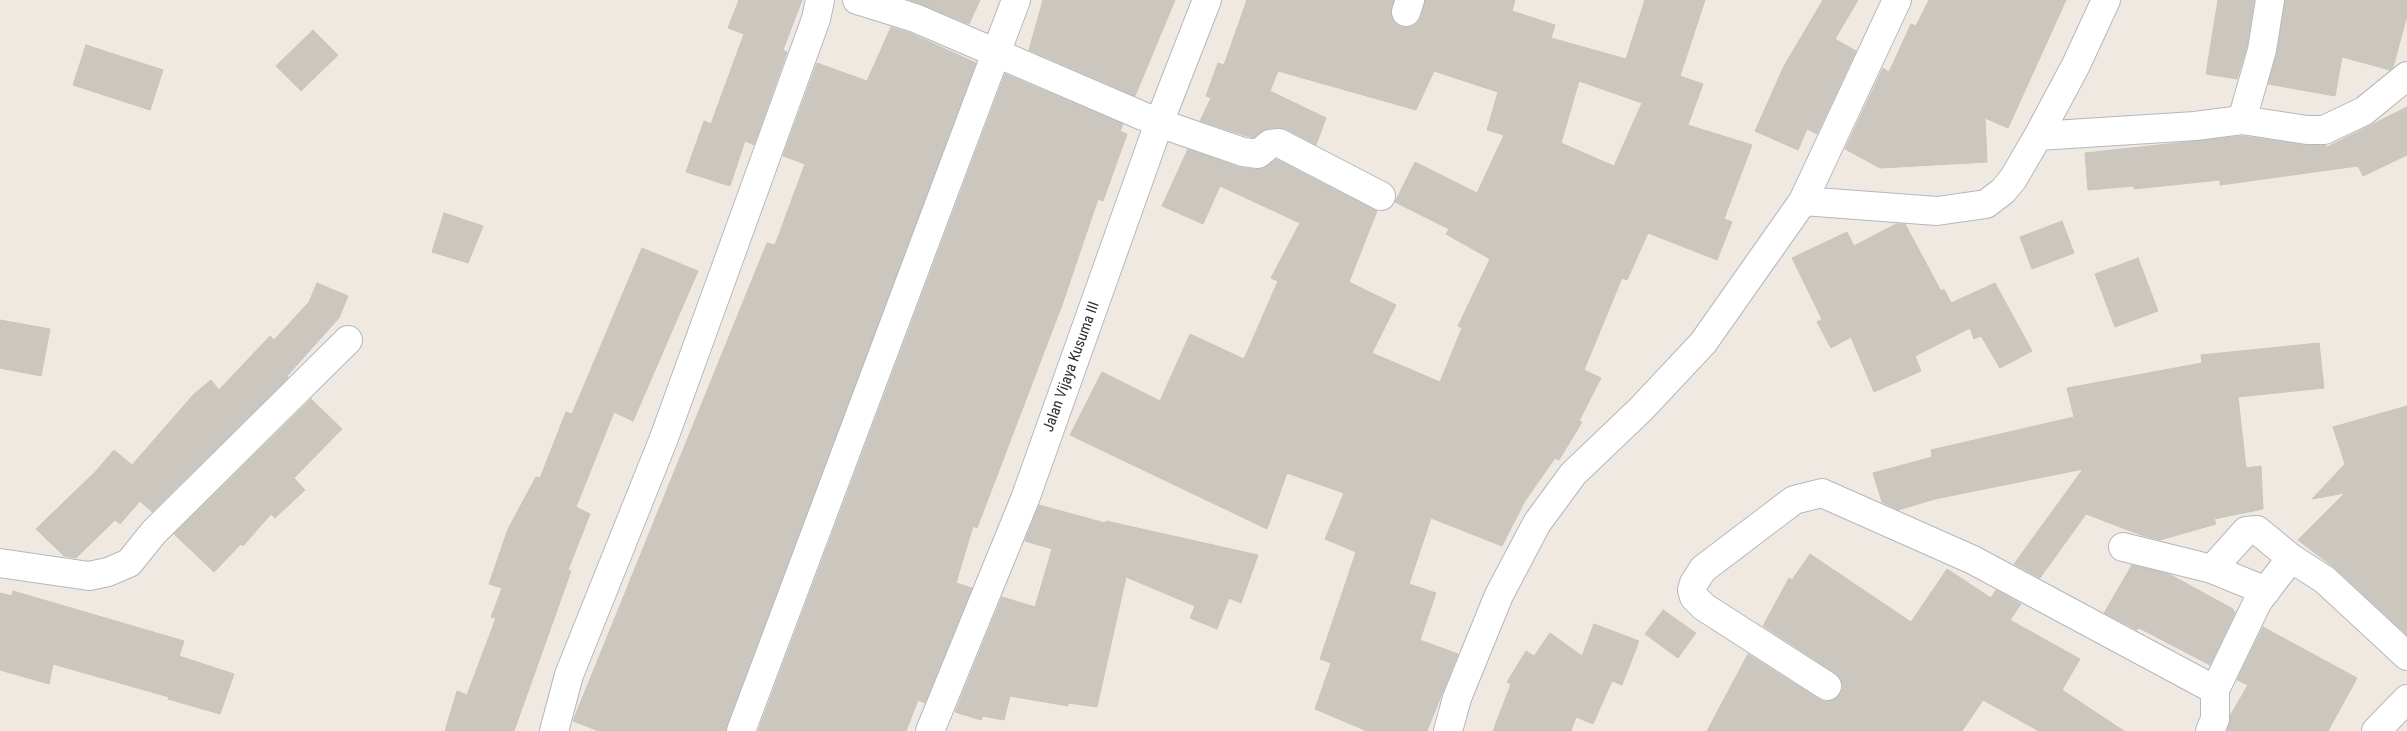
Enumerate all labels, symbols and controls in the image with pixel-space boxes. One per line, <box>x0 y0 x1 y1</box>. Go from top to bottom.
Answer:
street label: Jalan Vijaya Kusuma III <box>1040 299 1104 435</box>

